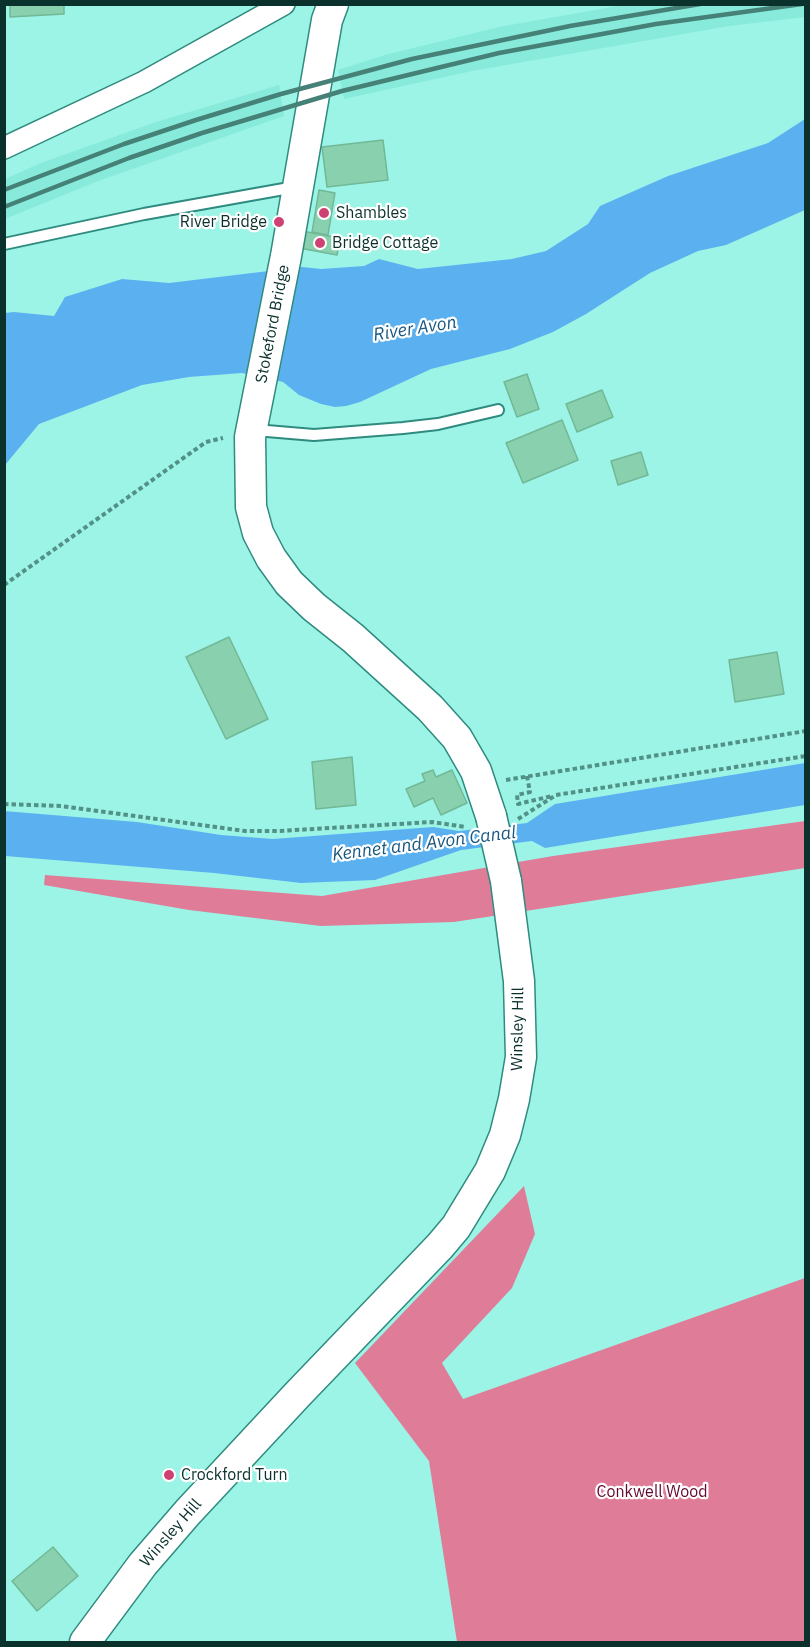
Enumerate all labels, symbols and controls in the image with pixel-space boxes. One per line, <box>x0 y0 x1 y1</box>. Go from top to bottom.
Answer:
place label: Shambles <box>336 203 407 223</box>
marker: Shambles <box>317 206 331 220</box>
place label: River Bridge <box>180 212 267 232</box>
marker: River Bridge <box>272 215 286 229</box>
place label: Bridge Cottage <box>332 233 438 253</box>
marker: Bridge Cottage <box>313 236 327 250</box>
street label: Stokeford Bridge <box>252 263 294 385</box>
water label: River Avon <box>372 312 458 346</box>
water label: Kennet and Avon Canal <box>331 822 517 866</box>
street label: Winsley Hill <box>508 987 528 1071</box>
place label: Crockford Turn <box>181 1465 287 1485</box>
marker: Crockford Turn <box>162 1468 176 1482</box>
park label: Conkwell Wood <box>596 1482 708 1502</box>
street label: Winsley Hill <box>136 1495 206 1571</box>

